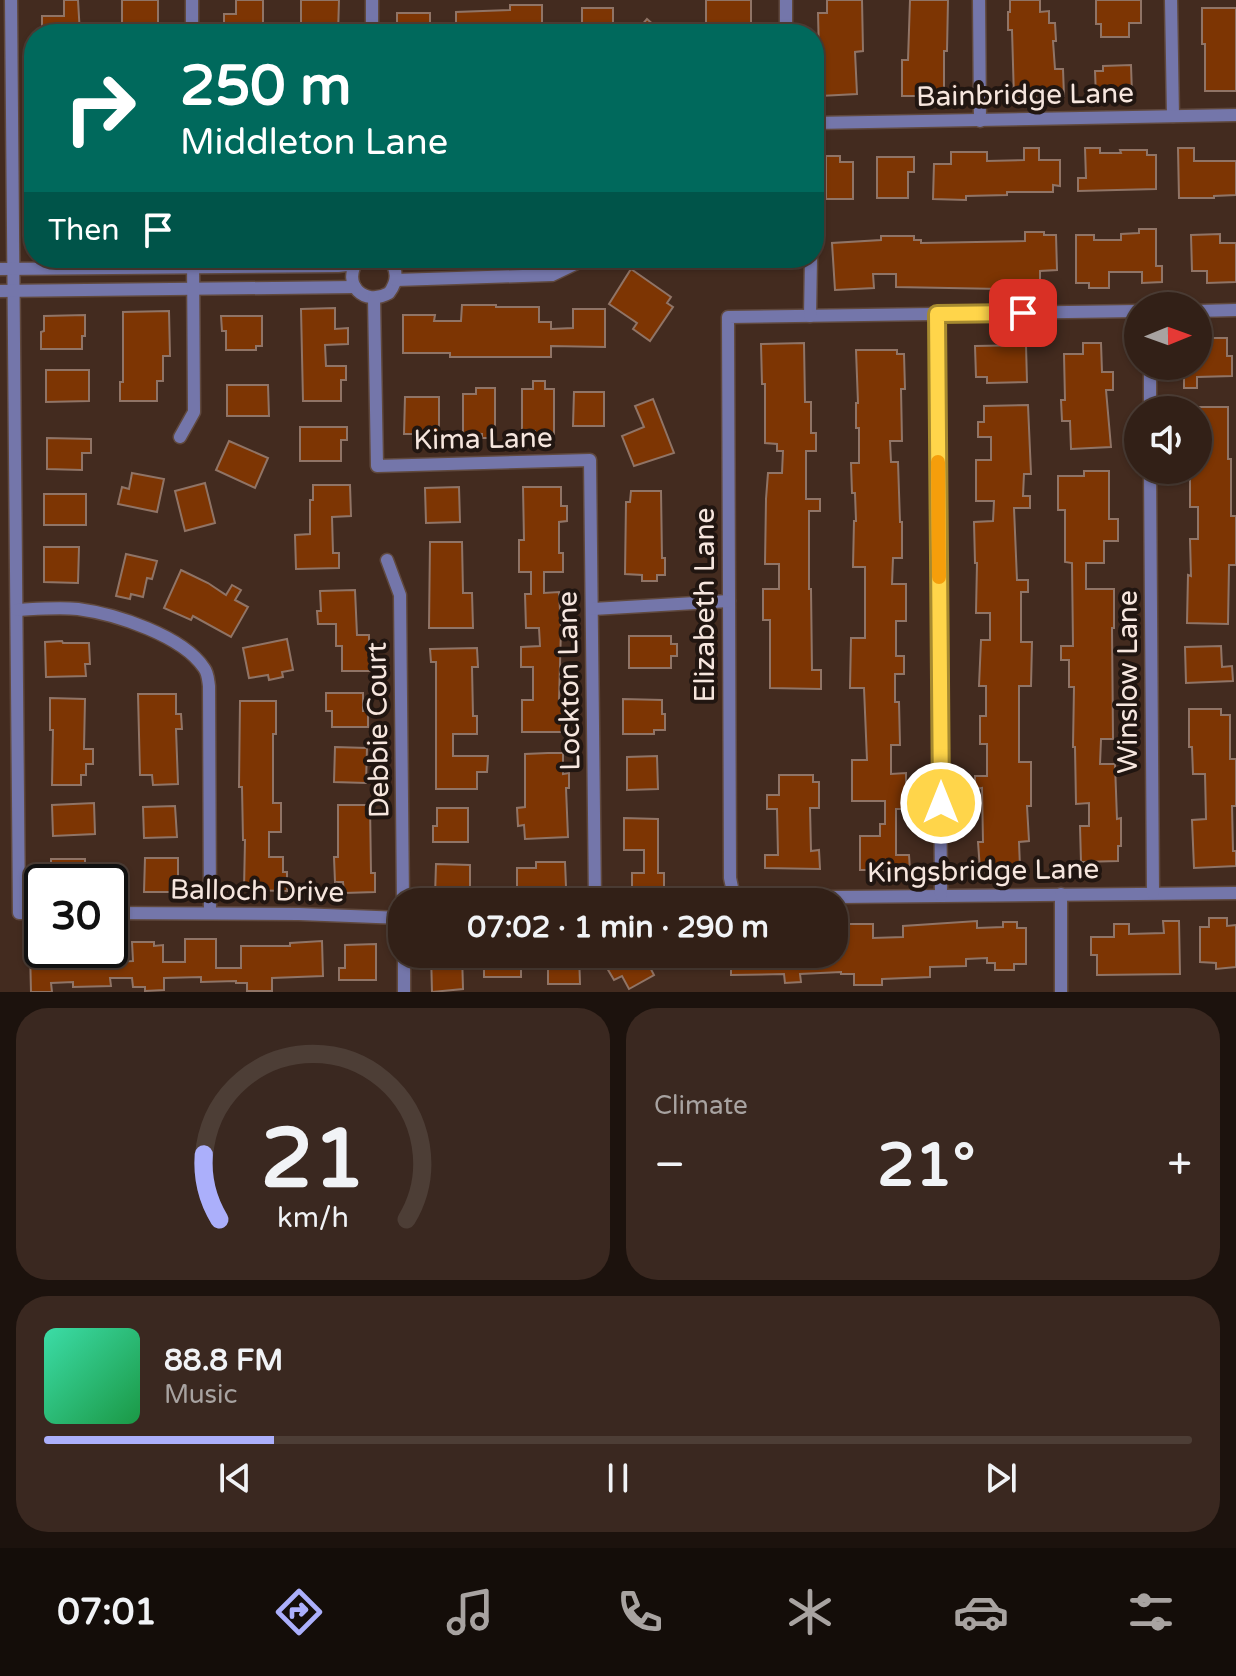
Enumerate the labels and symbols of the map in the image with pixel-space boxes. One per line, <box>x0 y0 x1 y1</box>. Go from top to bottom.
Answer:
street label: Bainbridge Lane <box>916 76 1134 114</box>
pin <box>989 279 1057 347</box>
north arrow <box>1124 292 1212 380</box>
street label: Kima Lane <box>413 421 553 457</box>
street label: Elizabeth Lane <box>688 508 722 702</box>
street label: Winslow Lane <box>1111 590 1145 774</box>
street label: Lockton Lane <box>550 591 588 771</box>
street label: Debbie Court <box>359 641 397 818</box>
position arrow <box>899 761 983 845</box>
street label: Kingsbridge Lane <box>866 852 1100 890</box>
speed limit sign: 30 <box>24 864 128 968</box>
street label: Balloch Drive <box>170 872 344 910</box>

